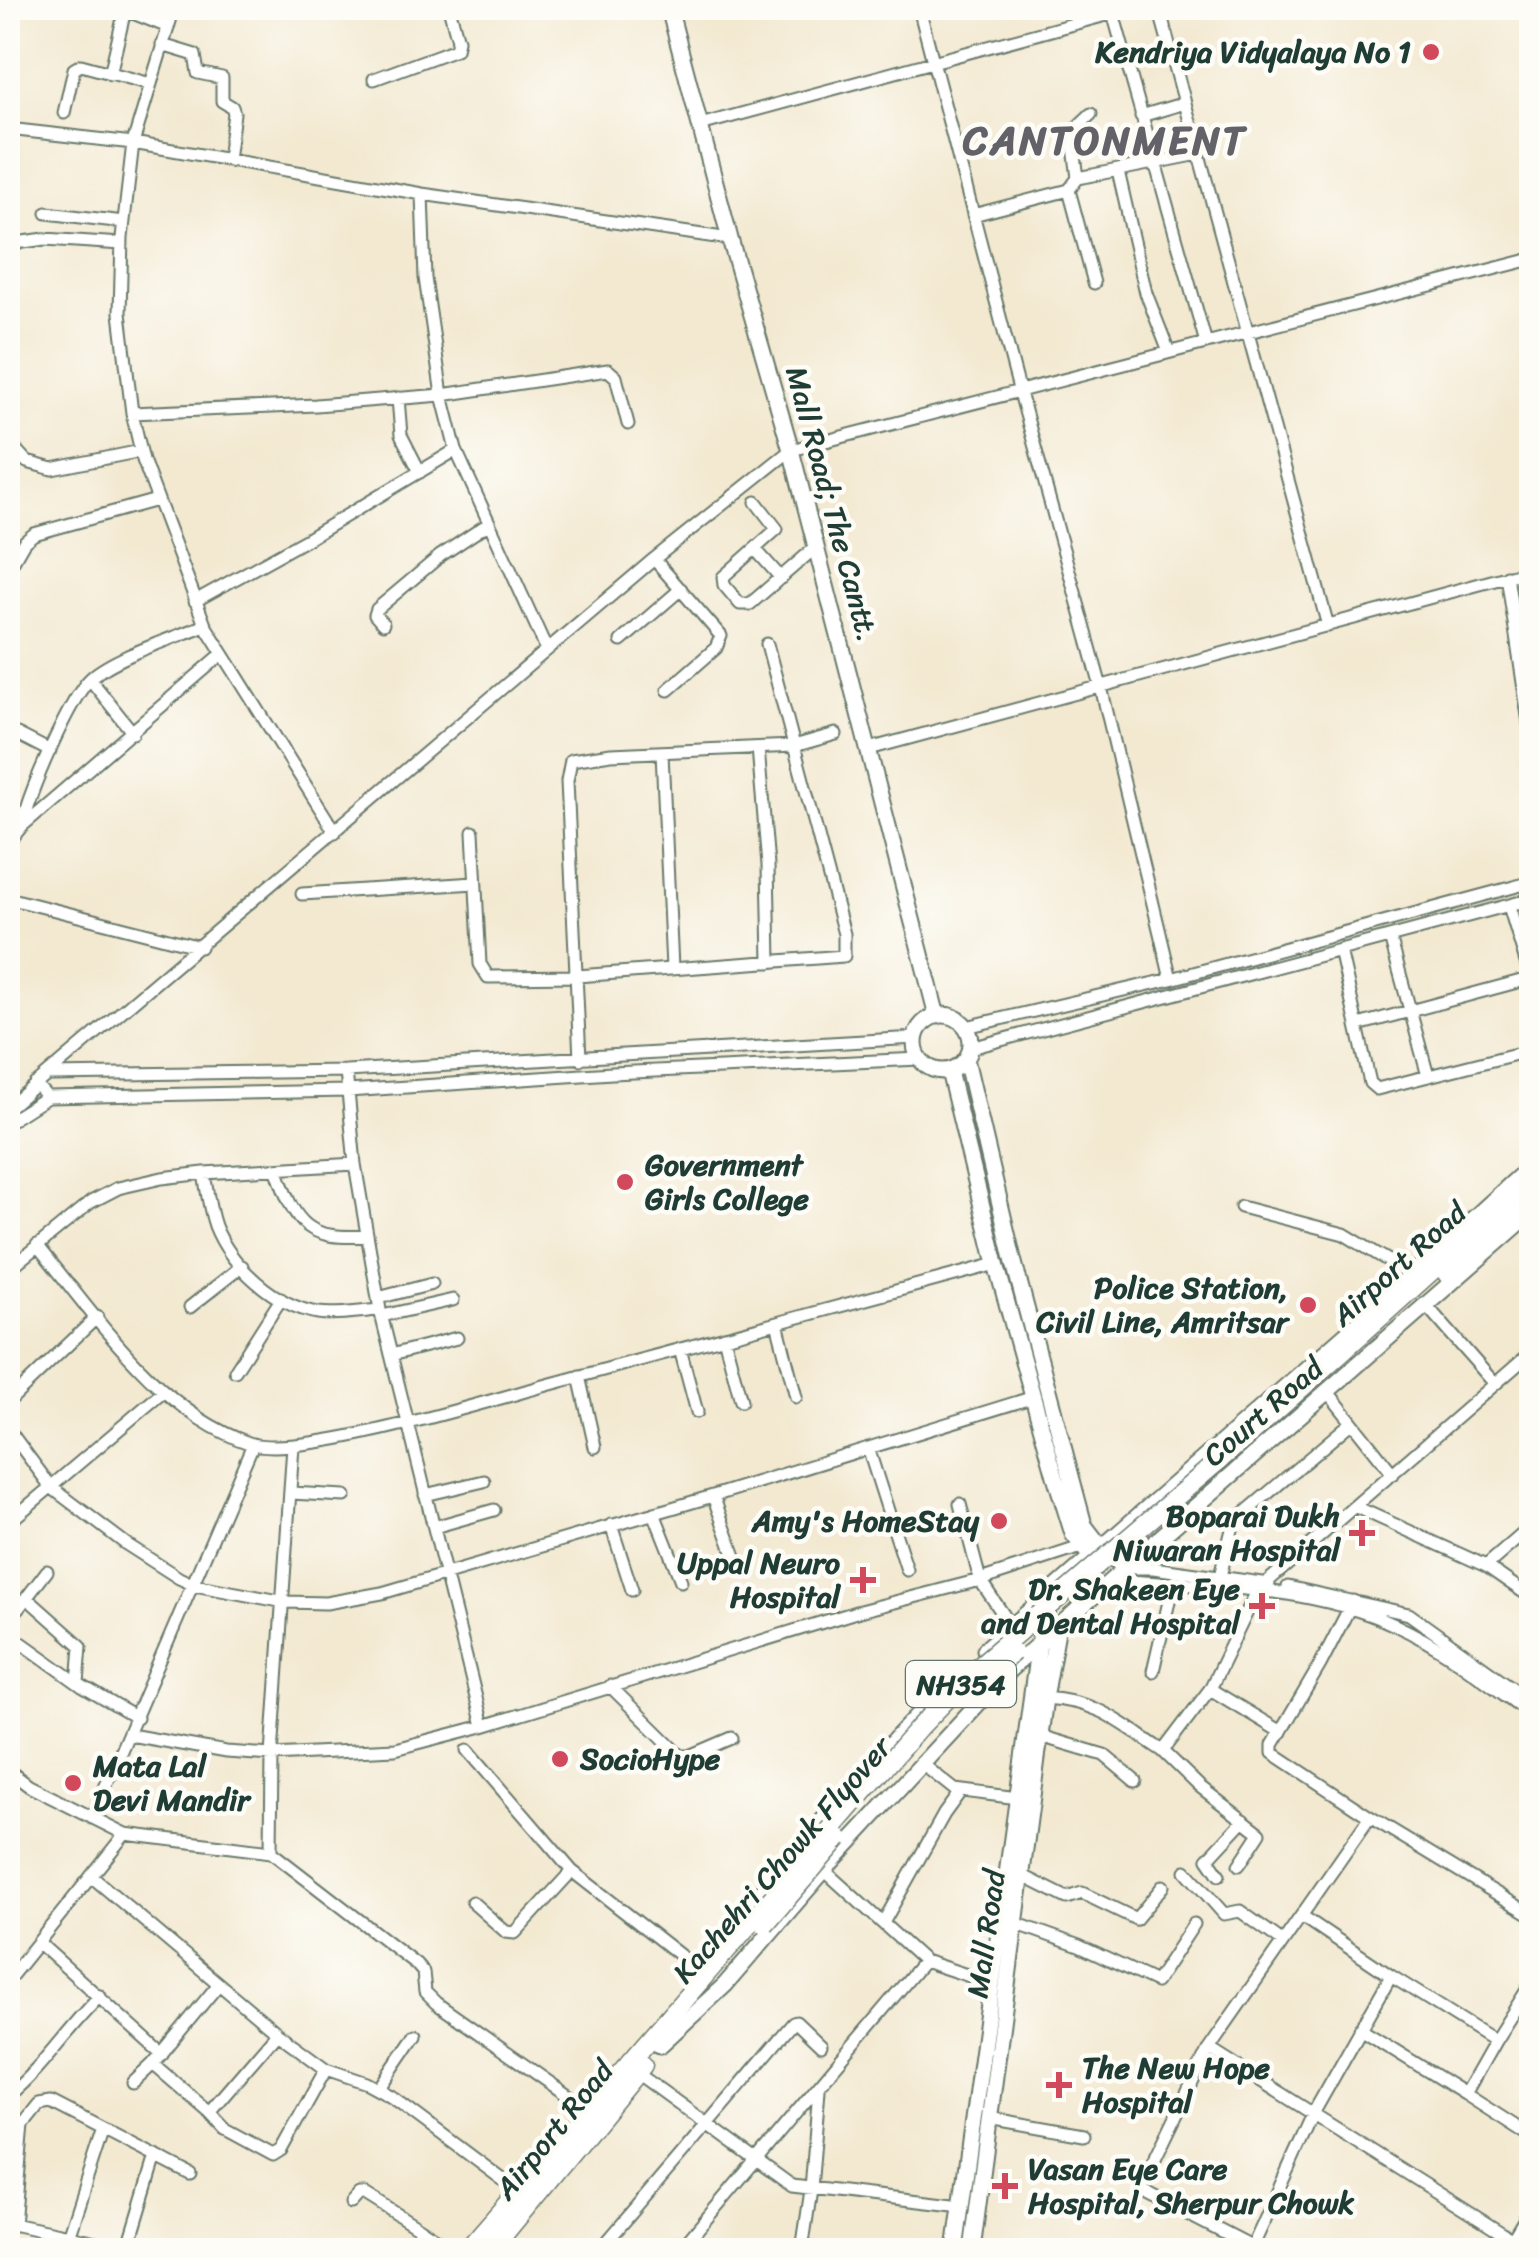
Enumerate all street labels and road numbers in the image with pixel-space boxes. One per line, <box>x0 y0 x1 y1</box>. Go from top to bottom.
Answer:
street label: Mall Road; The Cantt. <box>769 360 895 648</box>
street label: Airport Road <box>1318 1186 1481 1341</box>
street label: Court Road <box>1190 1342 1338 1481</box>
road number: NH354 <box>906 1661 1016 1707</box>
street label: Kachehri Chowk Flyover <box>658 1722 907 1997</box>
street label: Mall Road <box>950 1864 1022 2002</box>
street label: Airport Road <box>479 2046 629 2213</box>

